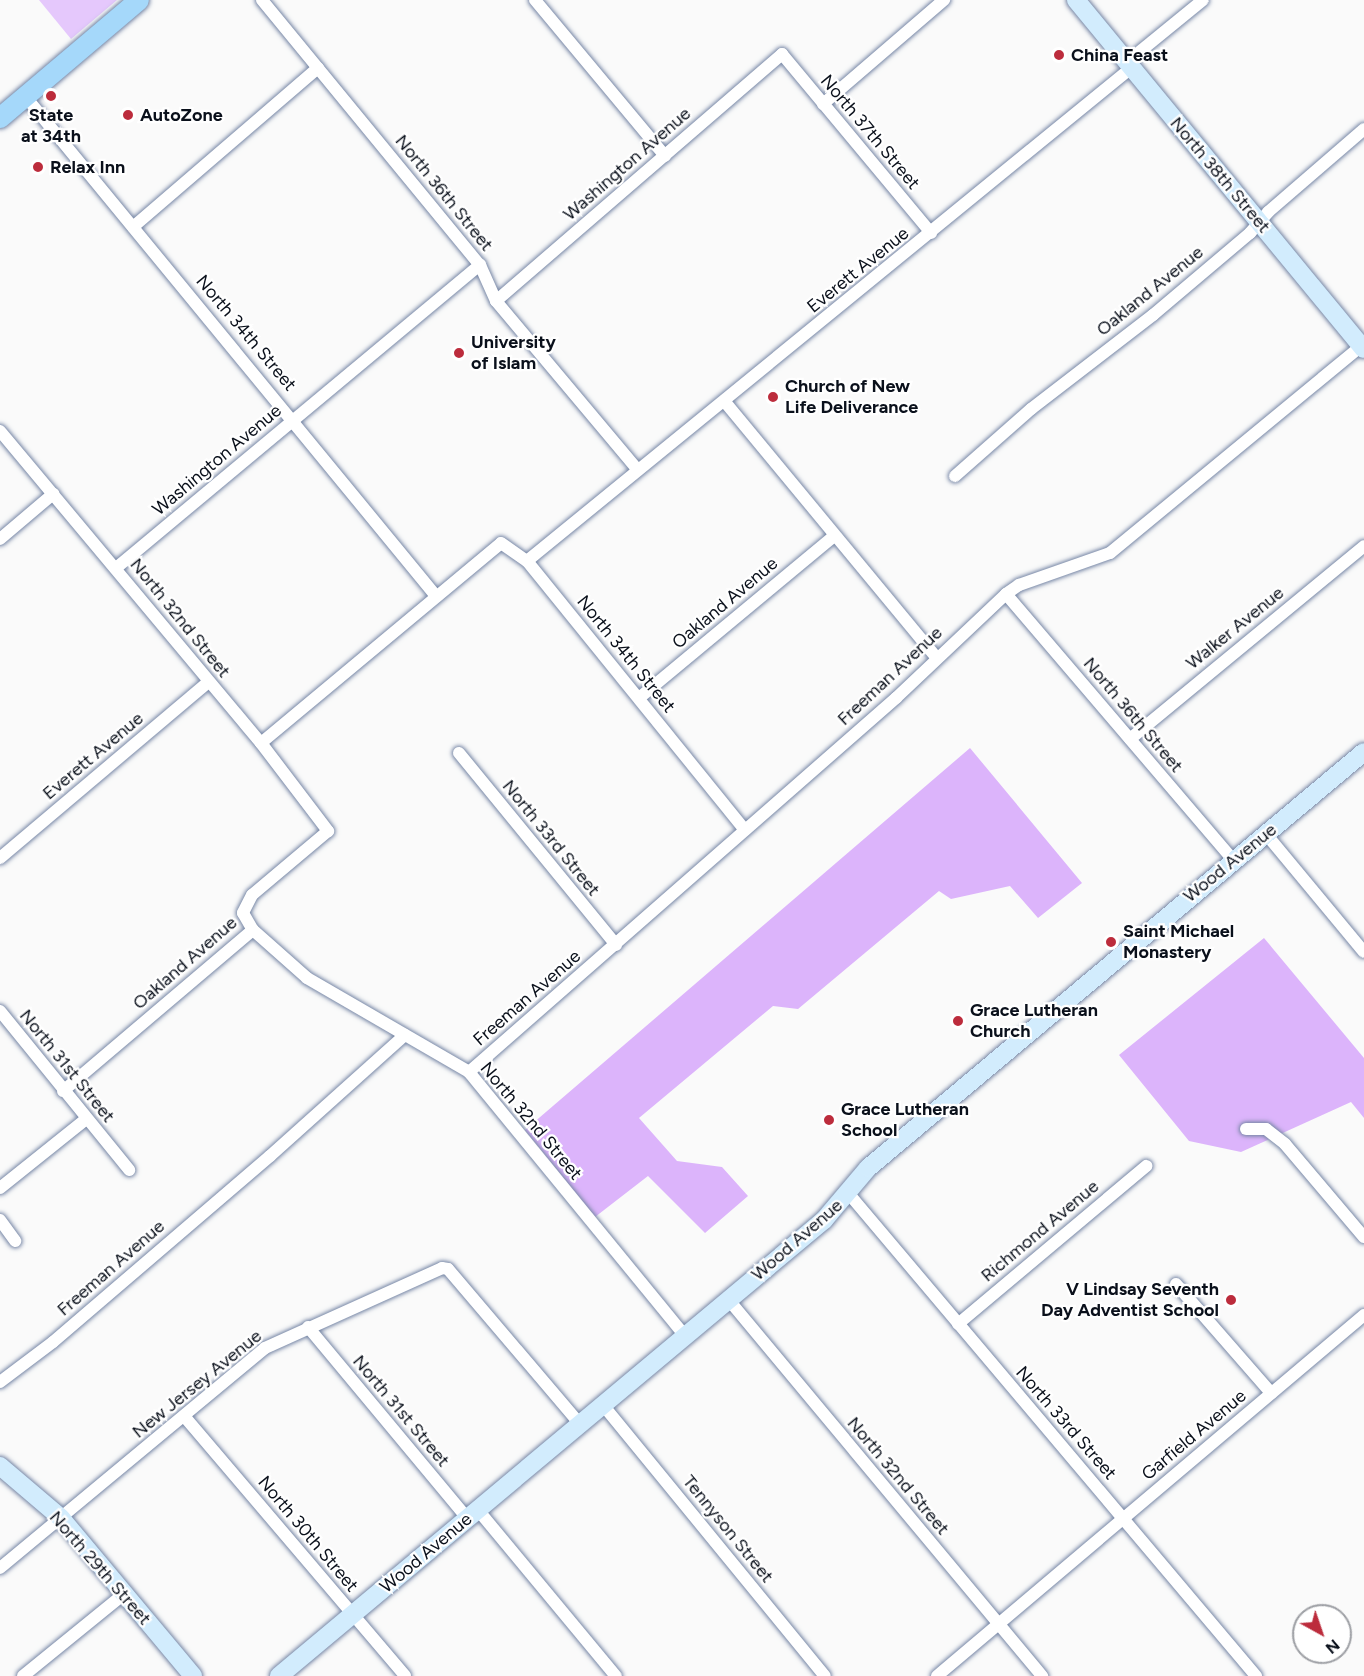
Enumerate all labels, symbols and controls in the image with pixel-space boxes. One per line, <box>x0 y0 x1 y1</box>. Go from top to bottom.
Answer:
place label: China Feast <box>1071 44 1168 66</box>
marker: China Feast <box>1052 48 1066 62</box>
street label: North 37th Street <box>816 70 924 194</box>
marker: State at 34th <box>44 89 58 103</box>
street label: Washington Avenue <box>559 103 695 225</box>
place label: AutoZone <box>140 104 223 126</box>
place label: State at 34th <box>21 105 81 148</box>
marker: AutoZone <box>121 108 135 122</box>
street label: North 38th Street <box>1165 113 1275 237</box>
street label: North 36th Street <box>390 130 498 256</box>
place label: Relax Inn <box>50 156 125 178</box>
marker: Relax Inn <box>31 160 45 174</box>
street label: Everett Avenue <box>803 222 913 318</box>
street label: Oakland Avenue <box>1092 241 1208 341</box>
street label: North 34th Street <box>191 271 301 395</box>
place label: University of Islam <box>471 332 556 374</box>
marker: University of Islam <box>452 346 466 360</box>
place label: Church of New Life Deliverance <box>785 376 918 418</box>
marker: Church of New Life Deliverance <box>766 390 780 404</box>
street label: Washington Avenue <box>148 400 286 520</box>
street label: Oakland Avenue <box>668 553 782 653</box>
street label: North 32nd Street <box>125 554 235 682</box>
street label: Walker Avenue <box>1182 582 1288 674</box>
street label: North 34th Street <box>572 591 680 717</box>
street label: Freeman Avenue <box>833 622 947 730</box>
street label: North 36th Street <box>1079 653 1187 777</box>
street label: Everett Avenue <box>38 708 148 804</box>
street label: North 33rd Street <box>498 776 604 900</box>
street label: Wood Avenue <box>1179 819 1281 907</box>
street label: Oakland Avenue <box>129 912 241 1014</box>
place label: Saint Michael Monastery <box>1123 921 1234 964</box>
marker: Saint Michael Monastery <box>1104 935 1118 949</box>
street label: Freeman Avenue <box>469 946 585 1050</box>
place label: Grace Lutheran Church <box>970 1000 1098 1042</box>
street label: North 31st Street <box>15 1005 119 1127</box>
marker: Grace Lutheran Church <box>951 1014 965 1028</box>
street label: North 32nd Street <box>475 1058 587 1184</box>
place label: Grace Lutheran School <box>841 1099 969 1142</box>
marker: Grace Lutheran School <box>822 1113 836 1127</box>
street label: Richmond Avenue <box>977 1176 1103 1286</box>
street label: Wood Avenue <box>747 1195 847 1285</box>
street label: Freeman Avenue <box>53 1216 169 1320</box>
place label: V Lindsay Seventh Day Adventist School <box>1041 1279 1219 1322</box>
marker: V Lindsay Seventh Day Adventist School <box>1224 1293 1238 1307</box>
street label: New Jersey Avenue <box>128 1325 266 1443</box>
street label: North 31st Street <box>348 1351 454 1471</box>
street label: North 33rd Street <box>1011 1362 1121 1484</box>
street label: Garfield Avenue <box>1137 1385 1251 1485</box>
street label: North 32nd Street <box>842 1413 954 1539</box>
street label: Tennyson Street <box>678 1471 778 1587</box>
street label: North 30th Street <box>253 1472 363 1596</box>
street label: North 29th Street <box>45 1507 155 1629</box>
street label: Wood Avenue <box>376 1508 476 1598</box>
north arrow <box>1292 1604 1352 1664</box>
text: N <box>1322 1635 1343 1658</box>

